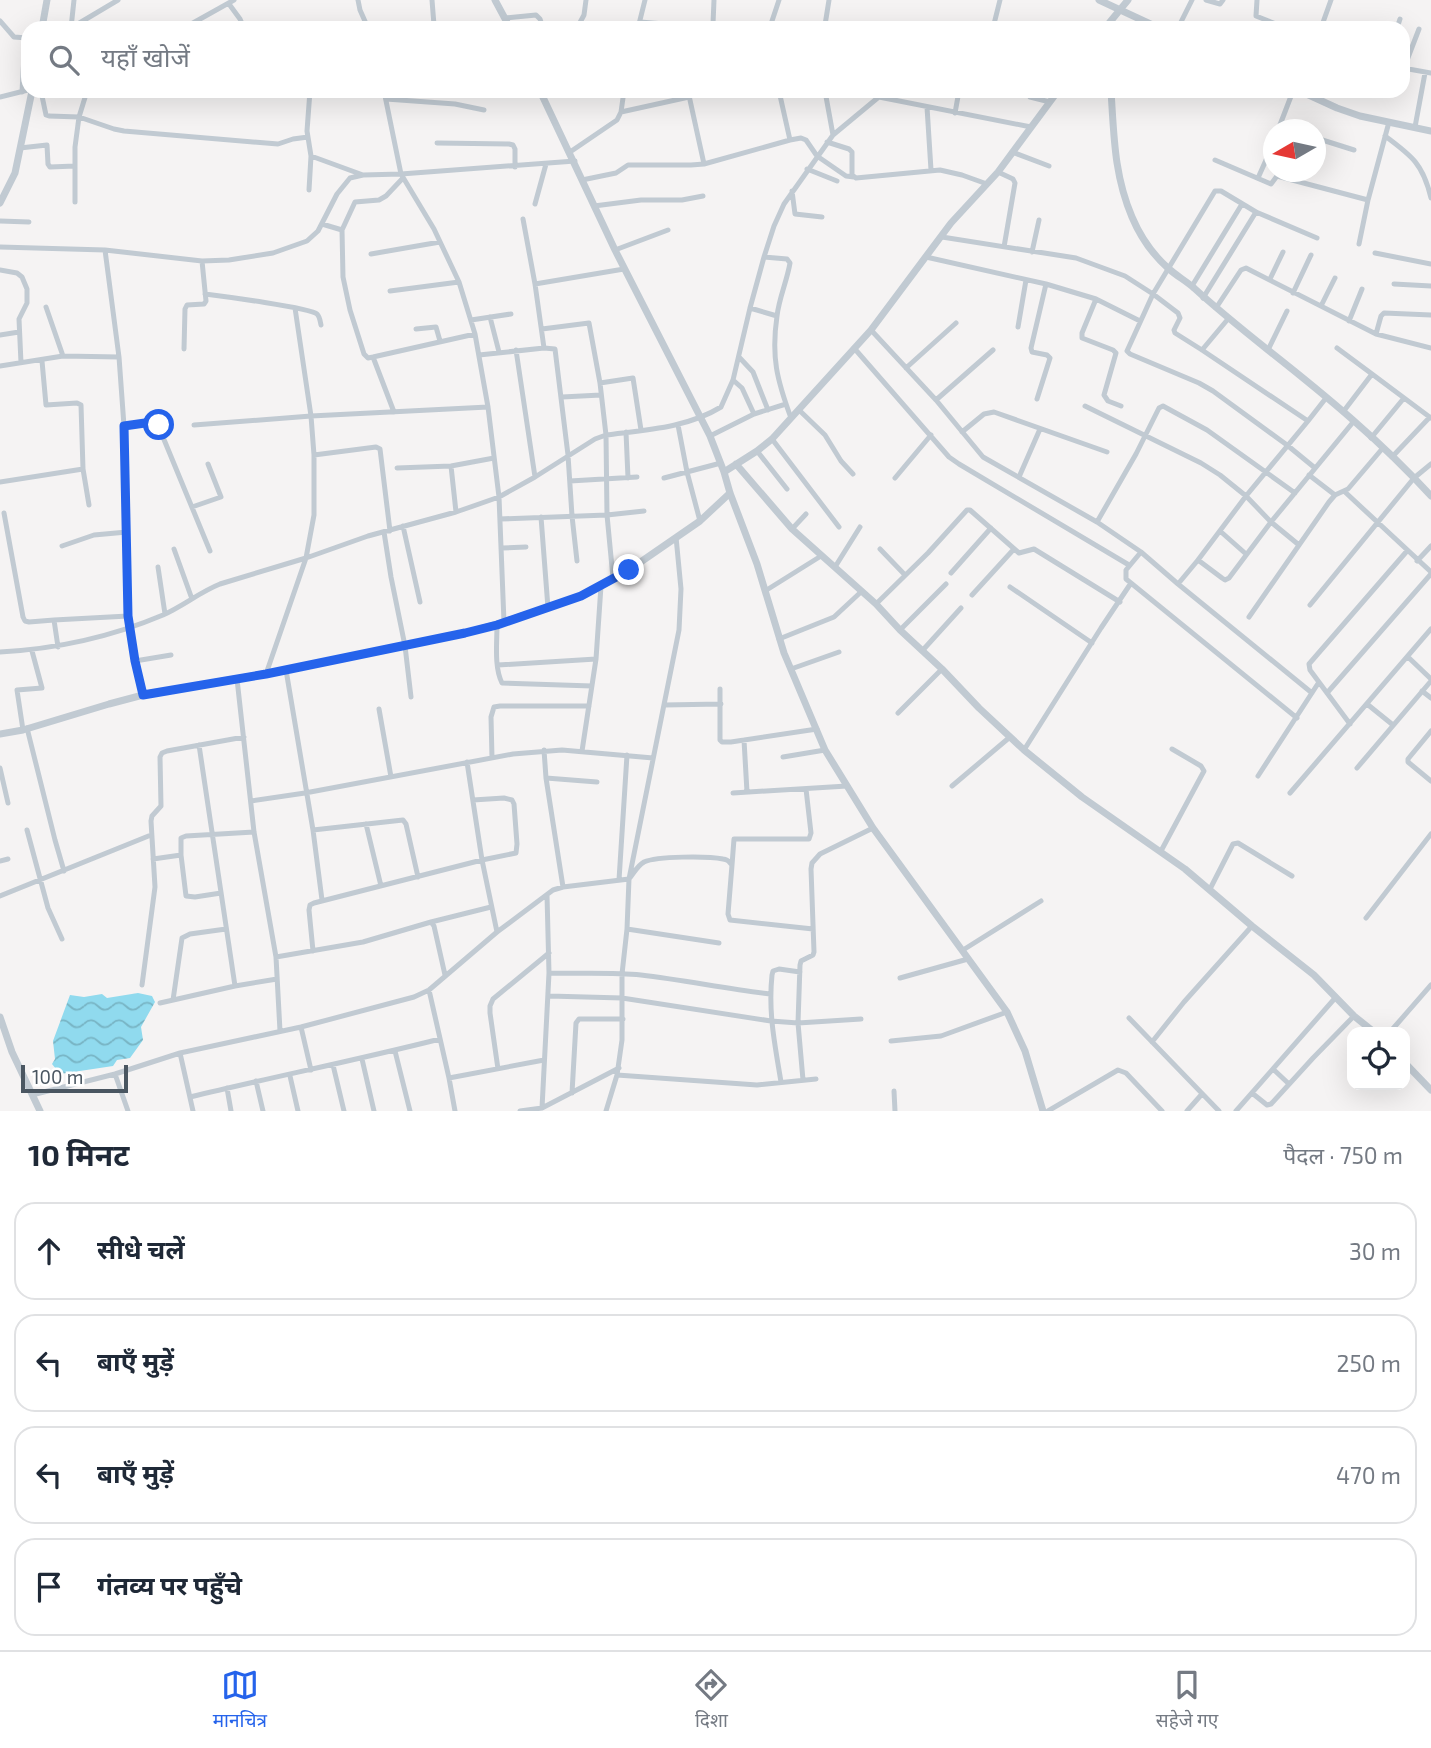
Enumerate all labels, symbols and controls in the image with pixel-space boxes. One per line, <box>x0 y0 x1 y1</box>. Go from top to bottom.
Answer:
search box <box>21 21 1410 98</box>
icon: search <box>45 41 83 79</box>
text: यहाँ खोजें <box>101 41 190 72</box>
north arrow <box>1263 119 1326 182</box>
route start <box>143 409 174 440</box>
route end <box>613 554 644 585</box>
map controls <box>1347 1027 1410 1090</box>
button: locate <box>1347 1027 1410 1090</box>
scale bar <box>21 1062 128 1094</box>
text: 100 m <box>32 1065 83 1088</box>
text: 10 मिनट <box>28 1136 129 1172</box>
text: पैदल · 750 m <box>1283 1141 1403 1169</box>
icon: ahead <box>30 1232 68 1270</box>
text: सीधे चलें <box>97 1233 185 1264</box>
text: 30 m <box>1349 1237 1401 1265</box>
icon: left <box>30 1344 68 1382</box>
text: बाएँ मुड़ें <box>97 1345 174 1376</box>
text: 250 m <box>1337 1349 1401 1377</box>
icon: left <box>30 1456 68 1494</box>
text: बाएँ मुड़ें <box>97 1457 174 1488</box>
text: 470 m <box>1336 1461 1401 1489</box>
icon: arrive <box>30 1568 68 1606</box>
text: गंतव्य पर पहुँचे <box>97 1569 242 1600</box>
tab: मानचित्र <box>213 1666 267 1735</box>
tab: दिशा <box>692 1666 730 1735</box>
tab: सहेजे गए <box>1156 1666 1218 1735</box>

